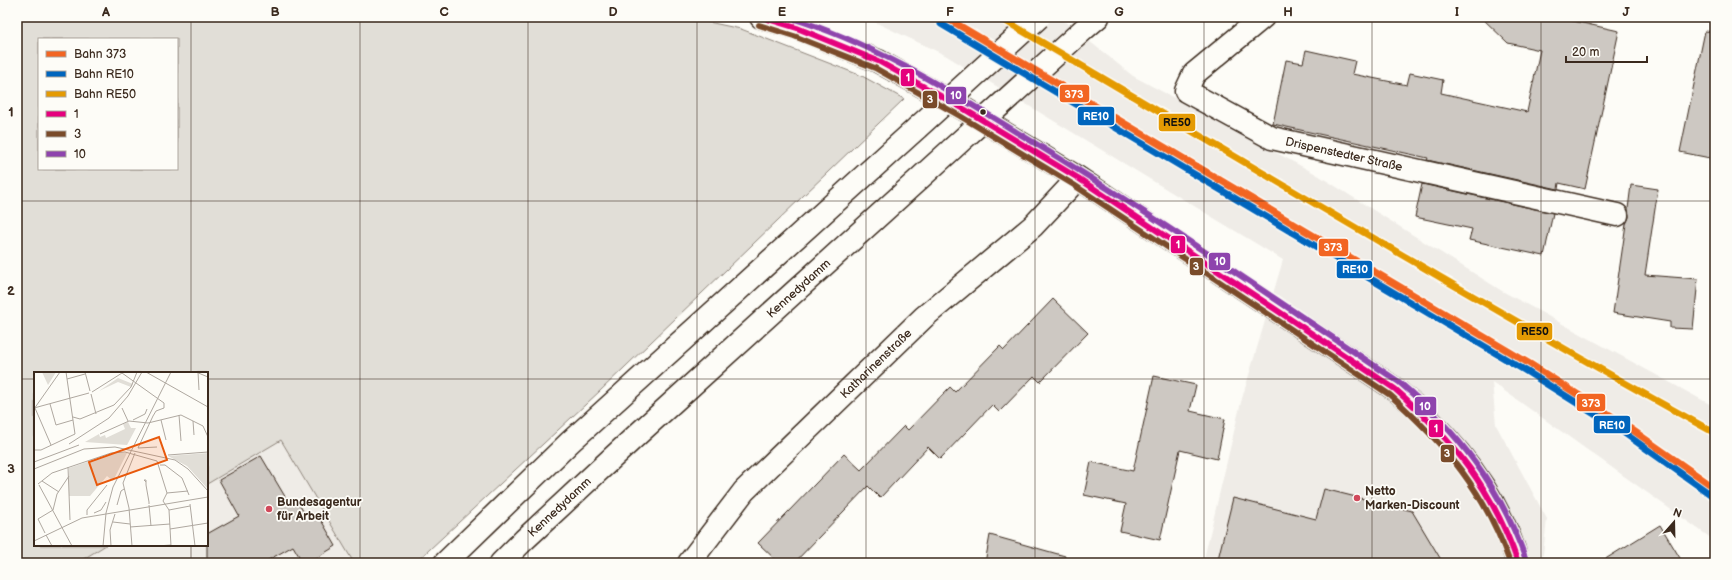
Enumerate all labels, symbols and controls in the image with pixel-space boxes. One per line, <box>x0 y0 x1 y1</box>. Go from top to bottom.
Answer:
text: A <box>101 4 110 20</box>
text: B <box>270 4 280 20</box>
text: C <box>439 4 449 20</box>
text: D <box>608 4 618 20</box>
text: E <box>778 4 787 20</box>
text: F <box>946 4 954 20</box>
text: G <box>1114 4 1124 20</box>
text: H <box>1283 4 1293 20</box>
text: I <box>1455 4 1459 20</box>
text: J <box>1622 4 1630 20</box>
legend <box>38 38 178 170</box>
scale bar <box>1566 38 1647 64</box>
text: 20 m <box>1572 45 1599 60</box>
text: Bahn 373 <box>74 47 126 62</box>
text: Bahn RE10 <box>74 67 134 82</box>
line badge: 1 <box>900 68 915 87</box>
text: 1 <box>906 71 910 84</box>
line badge: 373 <box>1059 84 1090 103</box>
line badge: 10 <box>945 86 967 105</box>
text: Bahn RE50 <box>74 87 136 102</box>
text: 373 <box>1065 88 1084 101</box>
text: 10 <box>950 89 962 102</box>
line badge: 3 <box>922 90 938 109</box>
text: 3 <box>927 93 934 106</box>
text: 1 <box>8 104 14 120</box>
line badge: RE10 <box>1077 106 1115 126</box>
text: 1 <box>74 107 79 122</box>
unlabelled marker <box>978 107 988 117</box>
text: RE10 <box>1083 110 1109 123</box>
line badge: RE50 <box>1158 113 1196 132</box>
text: RE50 <box>1163 116 1191 129</box>
text: 3 <box>74 127 81 142</box>
street label: Drispenstedter Straße <box>1284 134 1404 174</box>
text: 10 <box>74 147 86 162</box>
line badge: 1 <box>1170 235 1186 254</box>
text: 1 <box>1176 238 1180 251</box>
line badge: 373 <box>1318 238 1349 257</box>
text: 373 <box>1324 241 1343 254</box>
line badge: 10 <box>1208 252 1231 271</box>
street label: Kennedydamm <box>764 255 834 321</box>
text: 10 <box>1214 255 1226 268</box>
line badge: 3 <box>1189 257 1204 276</box>
text: 3 <box>1193 260 1200 273</box>
line badge: RE10 <box>1336 260 1373 279</box>
text: RE10 <box>1342 263 1368 276</box>
text: 2 <box>7 283 15 299</box>
line badge: RE50 <box>1516 322 1553 341</box>
text: RE50 <box>1521 325 1549 338</box>
street label: Katharinenstraße <box>837 326 915 402</box>
inset map <box>34 372 208 546</box>
line badge: 373 <box>1576 393 1606 412</box>
line badge: 10 <box>1414 396 1437 416</box>
text: 373 <box>1582 397 1601 410</box>
text: 10 <box>1419 400 1431 413</box>
line badge: RE10 <box>1593 415 1631 434</box>
line badge: 1 <box>1428 419 1444 438</box>
text: RE10 <box>1599 419 1625 432</box>
text: 1 <box>1434 422 1438 435</box>
line badge: 3 <box>1440 444 1455 463</box>
text: 3 <box>1444 447 1451 460</box>
text: 3 <box>7 461 15 477</box>
street label: Kennedydamm <box>525 474 594 540</box>
place label: Netto Marken-Discount <box>1365 484 1460 513</box>
marker: Netto Marken-Discount <box>1352 493 1362 503</box>
place label: Bundesagentur für Arbeit <box>277 495 362 524</box>
north arrow <box>1654 502 1694 542</box>
marker: Bundesagentur für Arbeit <box>264 504 274 514</box>
text: N <box>1671 506 1683 521</box>

